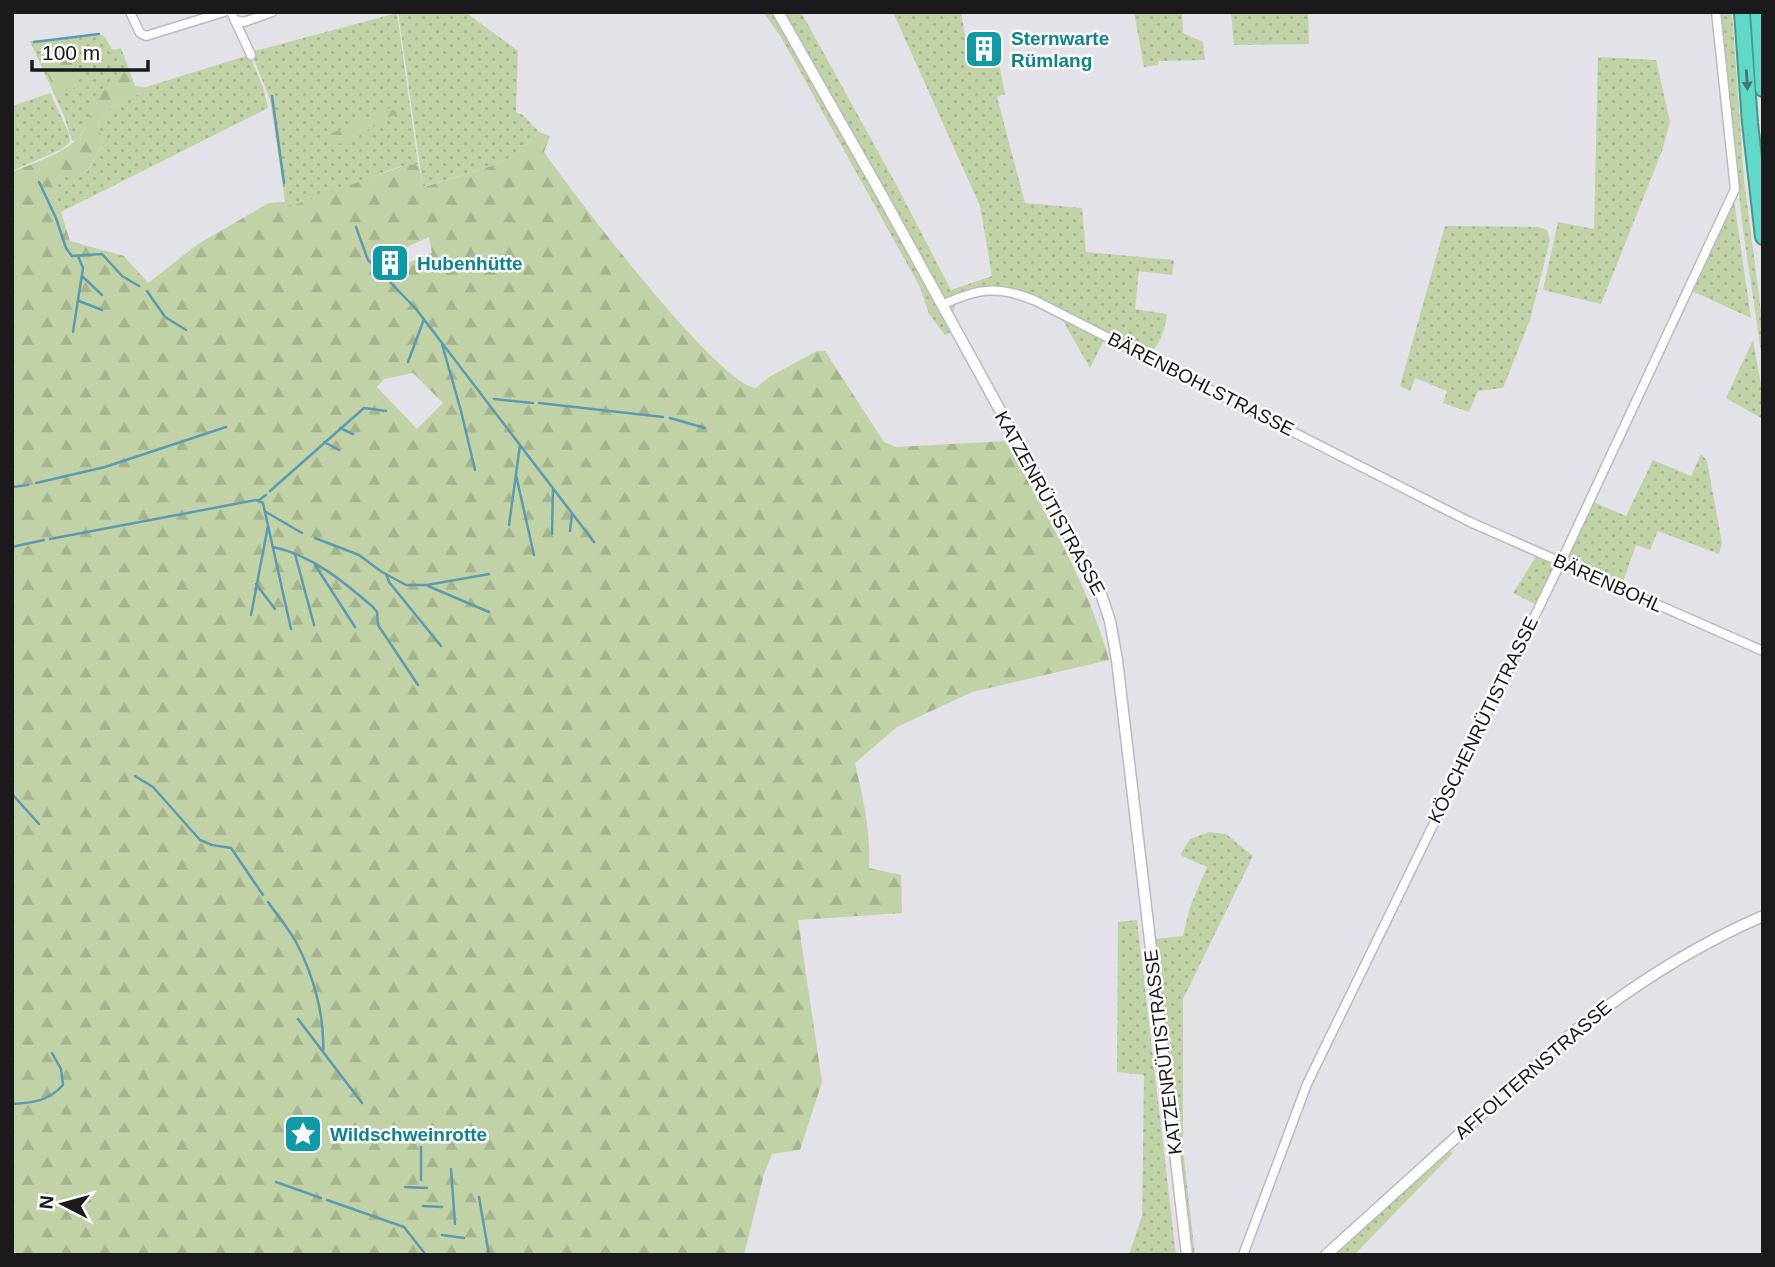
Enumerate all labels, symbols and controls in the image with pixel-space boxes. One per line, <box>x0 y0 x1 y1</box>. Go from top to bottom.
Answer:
scale bar <box>32 28 147 72</box>
building icon: Sternwarte Rümlang <box>963 28 1005 70</box>
place label: Sternwarte Rümlang <box>1011 28 1109 71</box>
text: 100 m <box>42 41 100 64</box>
one-way arrow <box>1742 70 1753 92</box>
building icon: Hubenhütte <box>369 242 411 284</box>
place label: Hubenhütte <box>417 253 523 274</box>
street label: BÄRENBOHLSTRASSE <box>1105 328 1297 440</box>
street label: KATZENRÜTISTRASSE <box>991 408 1109 598</box>
street label: BÄRENBOHL <box>1550 550 1666 616</box>
street label: KÖSCHENRÜTISTRASSE <box>1424 613 1542 827</box>
street label: KATZENRÜTISTRASSE <box>1140 948 1186 1156</box>
street label: AFFOLTERNSTRASSE <box>1451 996 1615 1144</box>
place icon: Wildschweinrotte <box>282 1113 324 1155</box>
place label: Wildschweinrotte <box>330 1124 487 1145</box>
north arrow <box>28 1169 98 1239</box>
text: N <box>35 1194 58 1210</box>

